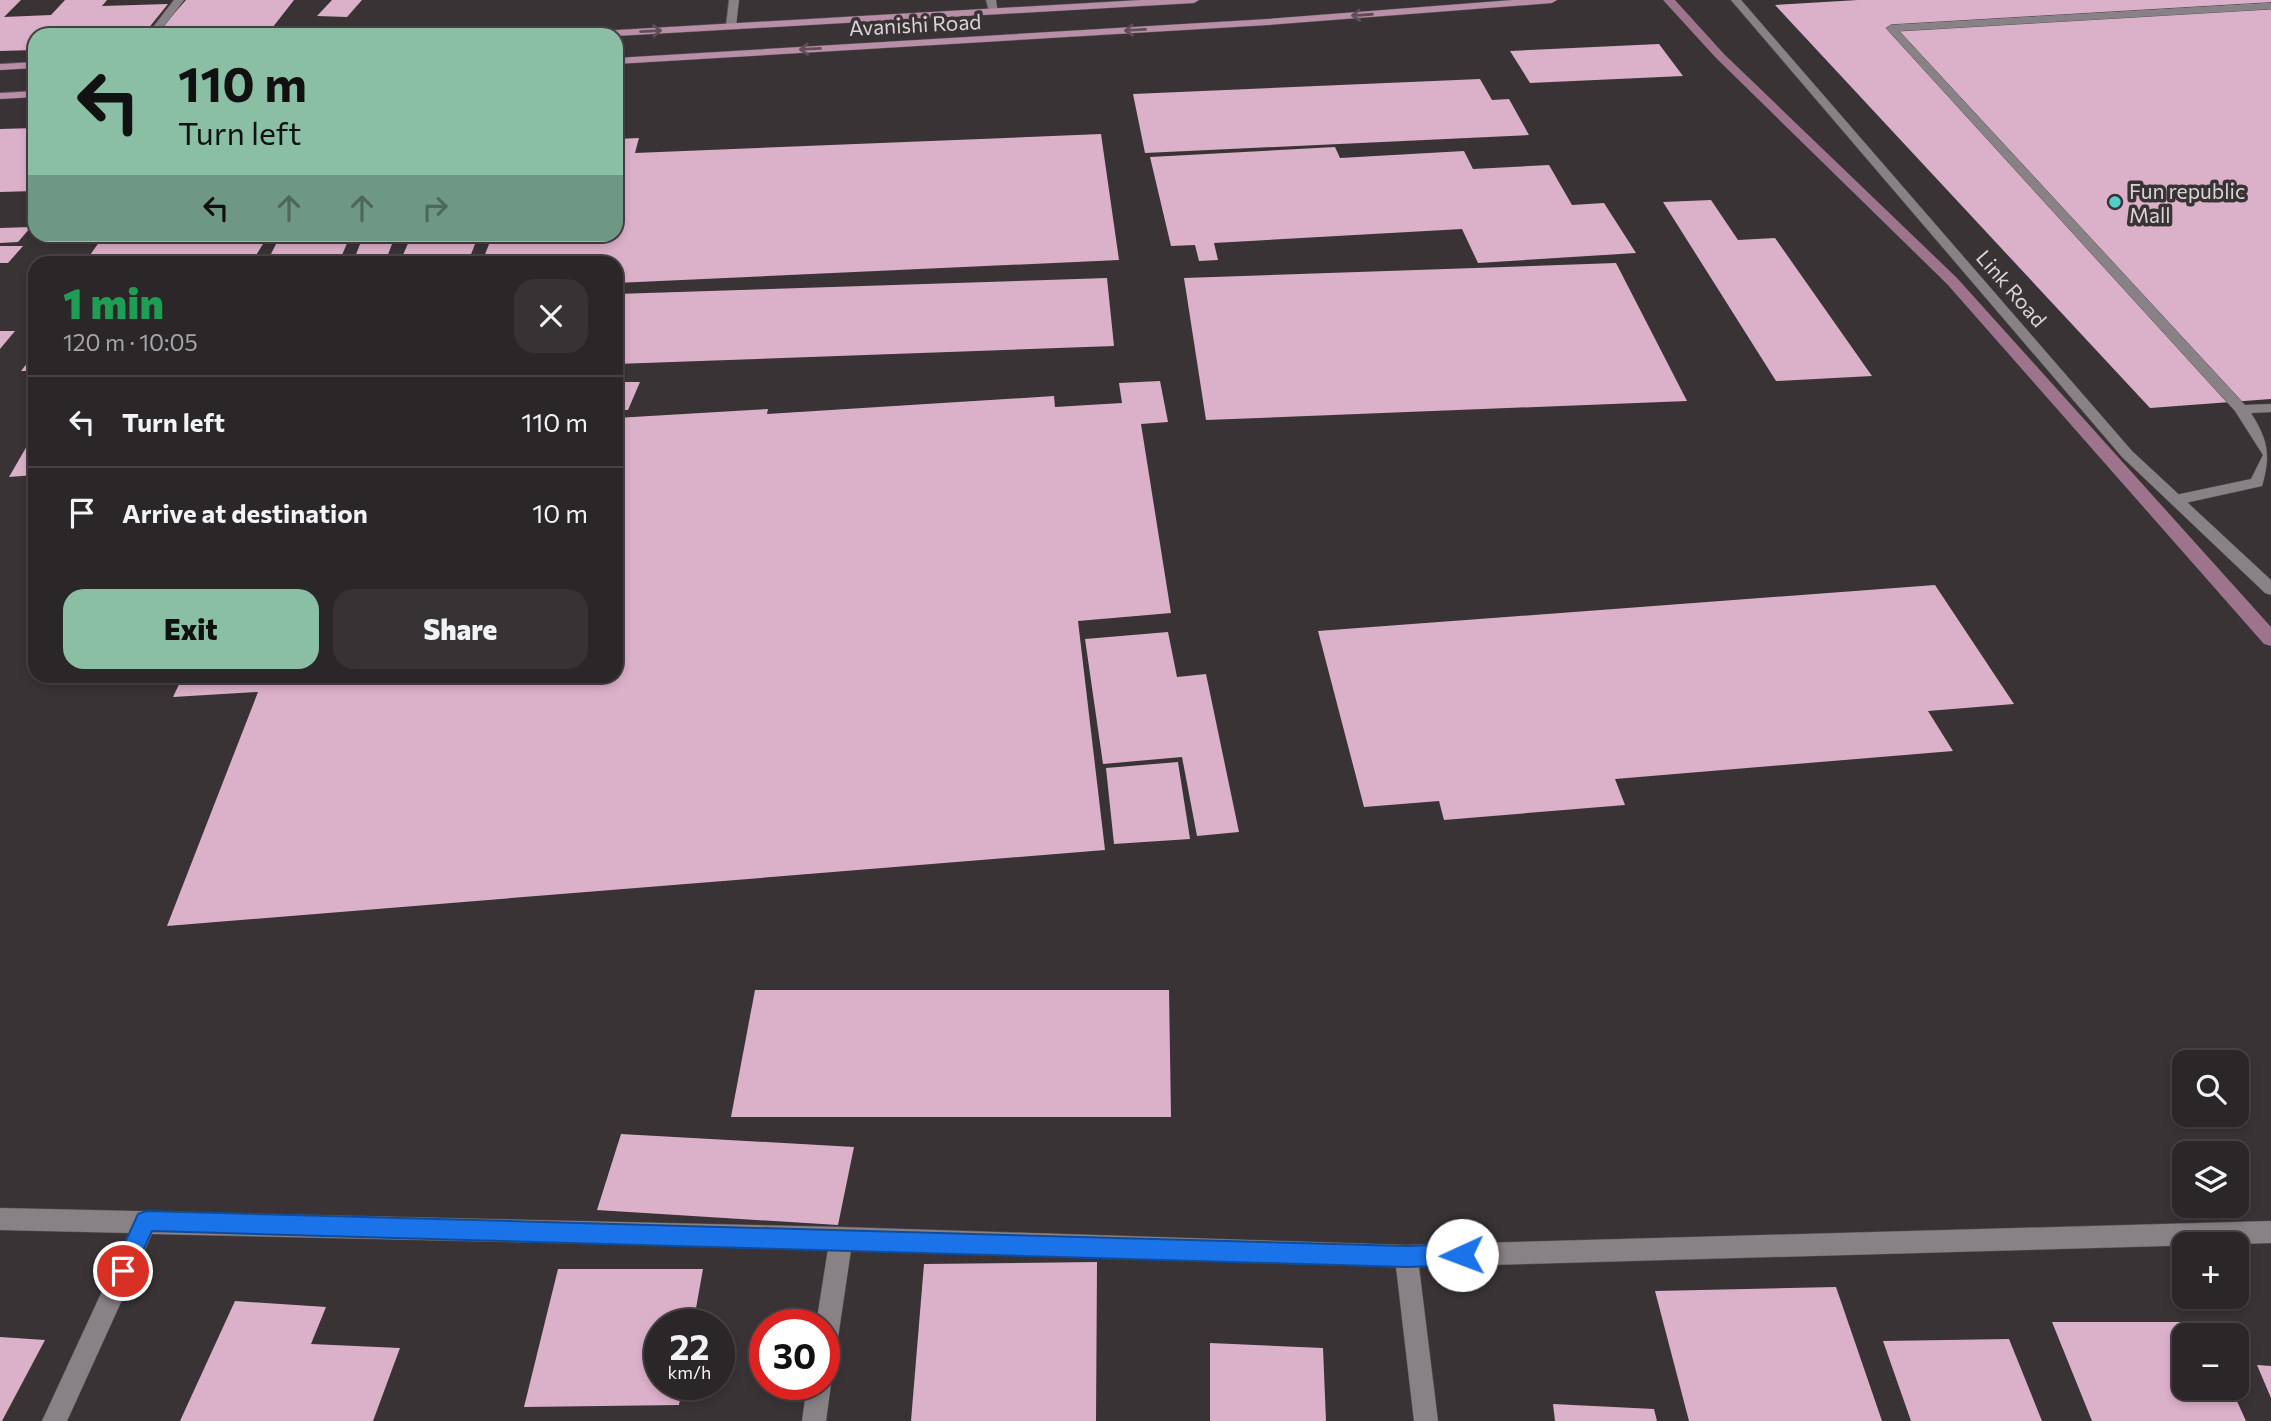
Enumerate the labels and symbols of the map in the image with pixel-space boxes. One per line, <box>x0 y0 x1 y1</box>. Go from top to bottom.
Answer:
street label: Avanishi Road <box>848 8 982 40</box>
one-way arrow <box>1351 9 1374 22</box>
one-way arrow <box>639 24 662 37</box>
one-way arrow <box>1124 24 1147 37</box>
one-way arrow <box>799 43 822 56</box>
place label: Fun republic Mall <box>2129 178 2245 227</box>
marker: Fun republic Mall <box>2107 194 2123 210</box>
street label: Link Road <box>1972 244 2052 332</box>
position arrow <box>1425 1218 1499 1292</box>
pin <box>93 1241 153 1301</box>
speed limit sign: 30 <box>749 1309 840 1400</box>

